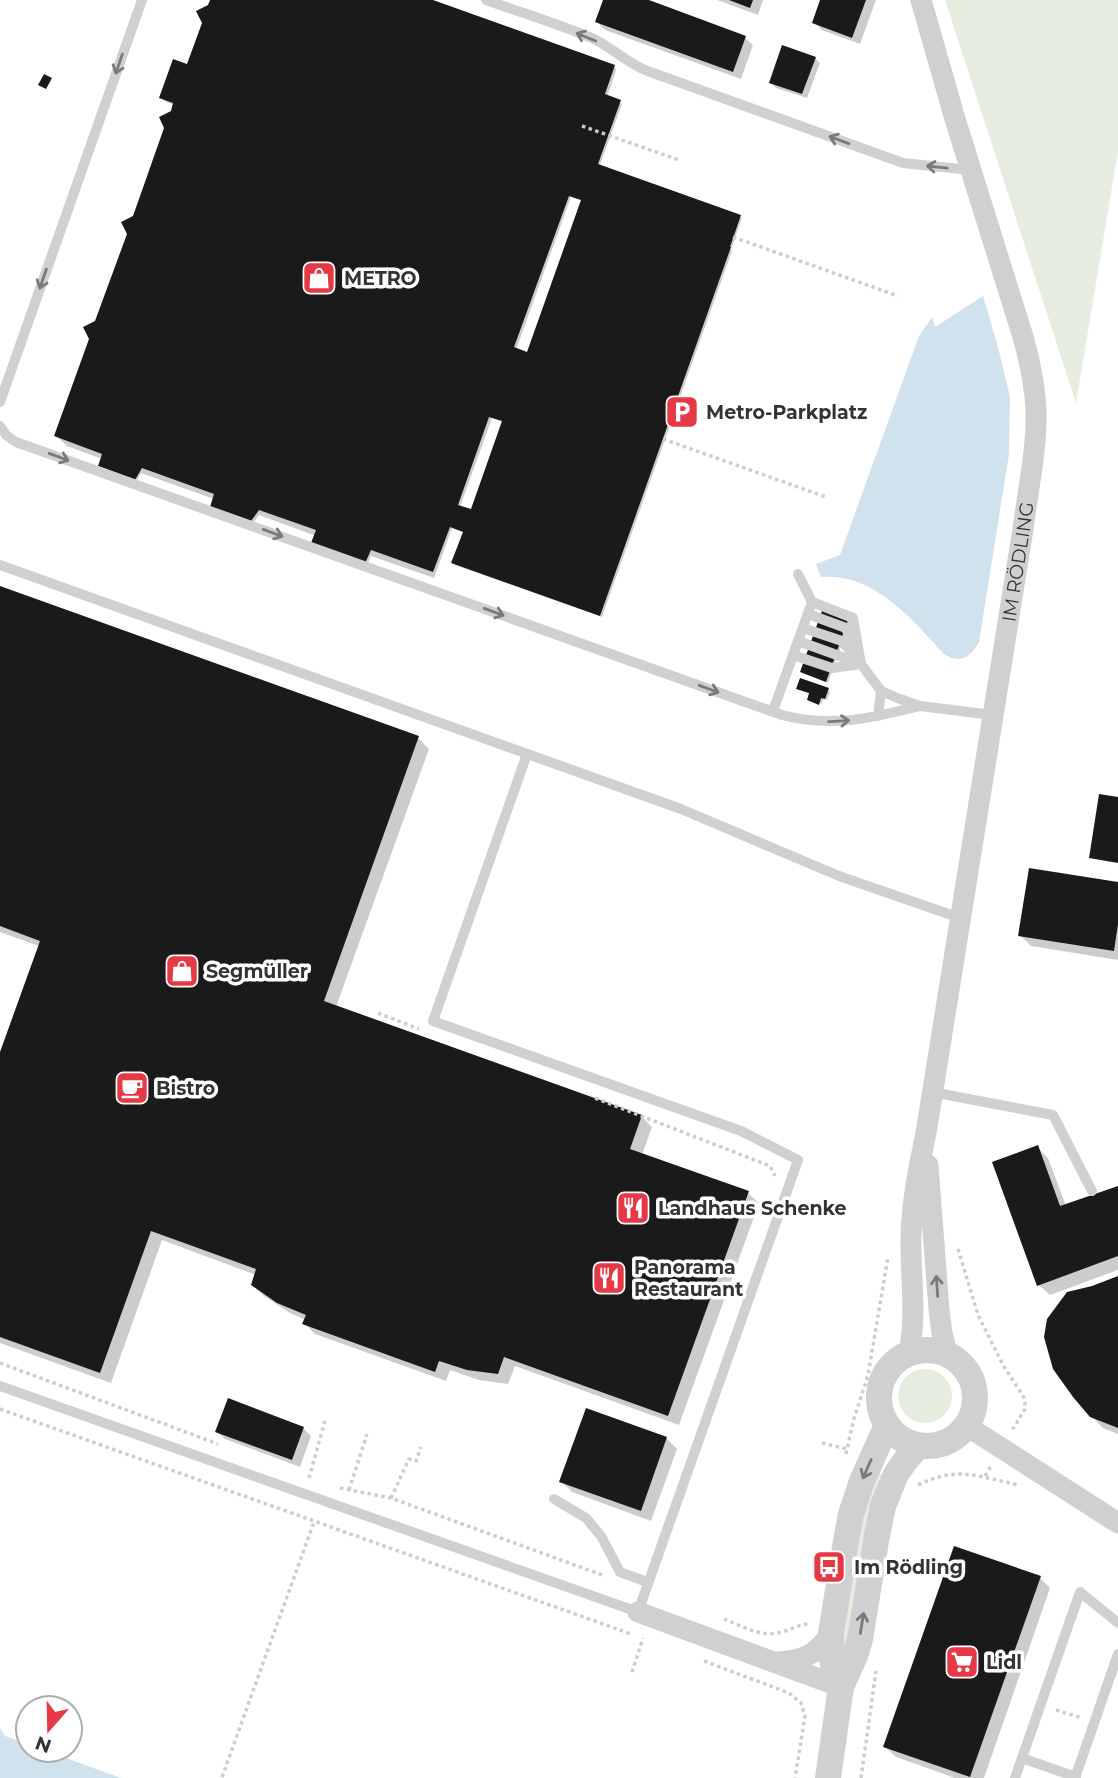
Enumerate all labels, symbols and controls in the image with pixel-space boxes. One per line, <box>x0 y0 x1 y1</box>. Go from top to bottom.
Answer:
one-way arrow <box>575 29 597 42</box>
one-way arrow <box>112 53 124 75</box>
one-way arrow <box>828 133 850 145</box>
one-way arrow <box>926 160 949 173</box>
shop icon: METRO <box>300 259 338 297</box>
one-way arrow <box>36 267 48 289</box>
place label: METRO <box>344 267 417 290</box>
parking icon: Metro-Parkplatz <box>663 393 701 431</box>
place label: Metro-Parkplatz <box>706 401 867 424</box>
one-way arrow <box>48 452 70 464</box>
street label: IM RÖDLING <box>997 500 1039 624</box>
one-way arrow <box>262 528 284 540</box>
one-way arrow <box>483 607 505 619</box>
one-way arrow <box>697 684 719 696</box>
one-way arrow <box>828 715 851 728</box>
shop icon: Segmüller <box>163 952 201 990</box>
place label: Segmüller <box>206 960 308 983</box>
cafe icon: Bistro <box>113 1069 151 1107</box>
place label: Bistro <box>156 1077 215 1100</box>
restaurant icon: Landhaus Schenke <box>614 1189 652 1227</box>
place label: Landhaus Schenke <box>658 1197 847 1220</box>
place label: Panorama Restaurant <box>634 1256 743 1301</box>
restaurant icon: Panorama Restaurant <box>590 1259 628 1297</box>
one-way arrow <box>930 1276 943 1298</box>
one-way arrow <box>860 1458 873 1479</box>
bus stop icon: Im Rödling <box>810 1548 848 1586</box>
place label: Im Rödling <box>854 1556 963 1579</box>
one-way arrow <box>856 1612 869 1635</box>
supermarket icon: Lidl <box>943 1643 981 1681</box>
place label: Lidl <box>986 1651 1022 1674</box>
north arrow <box>14 1694 84 1764</box>
text: N <box>32 1731 55 1758</box>

